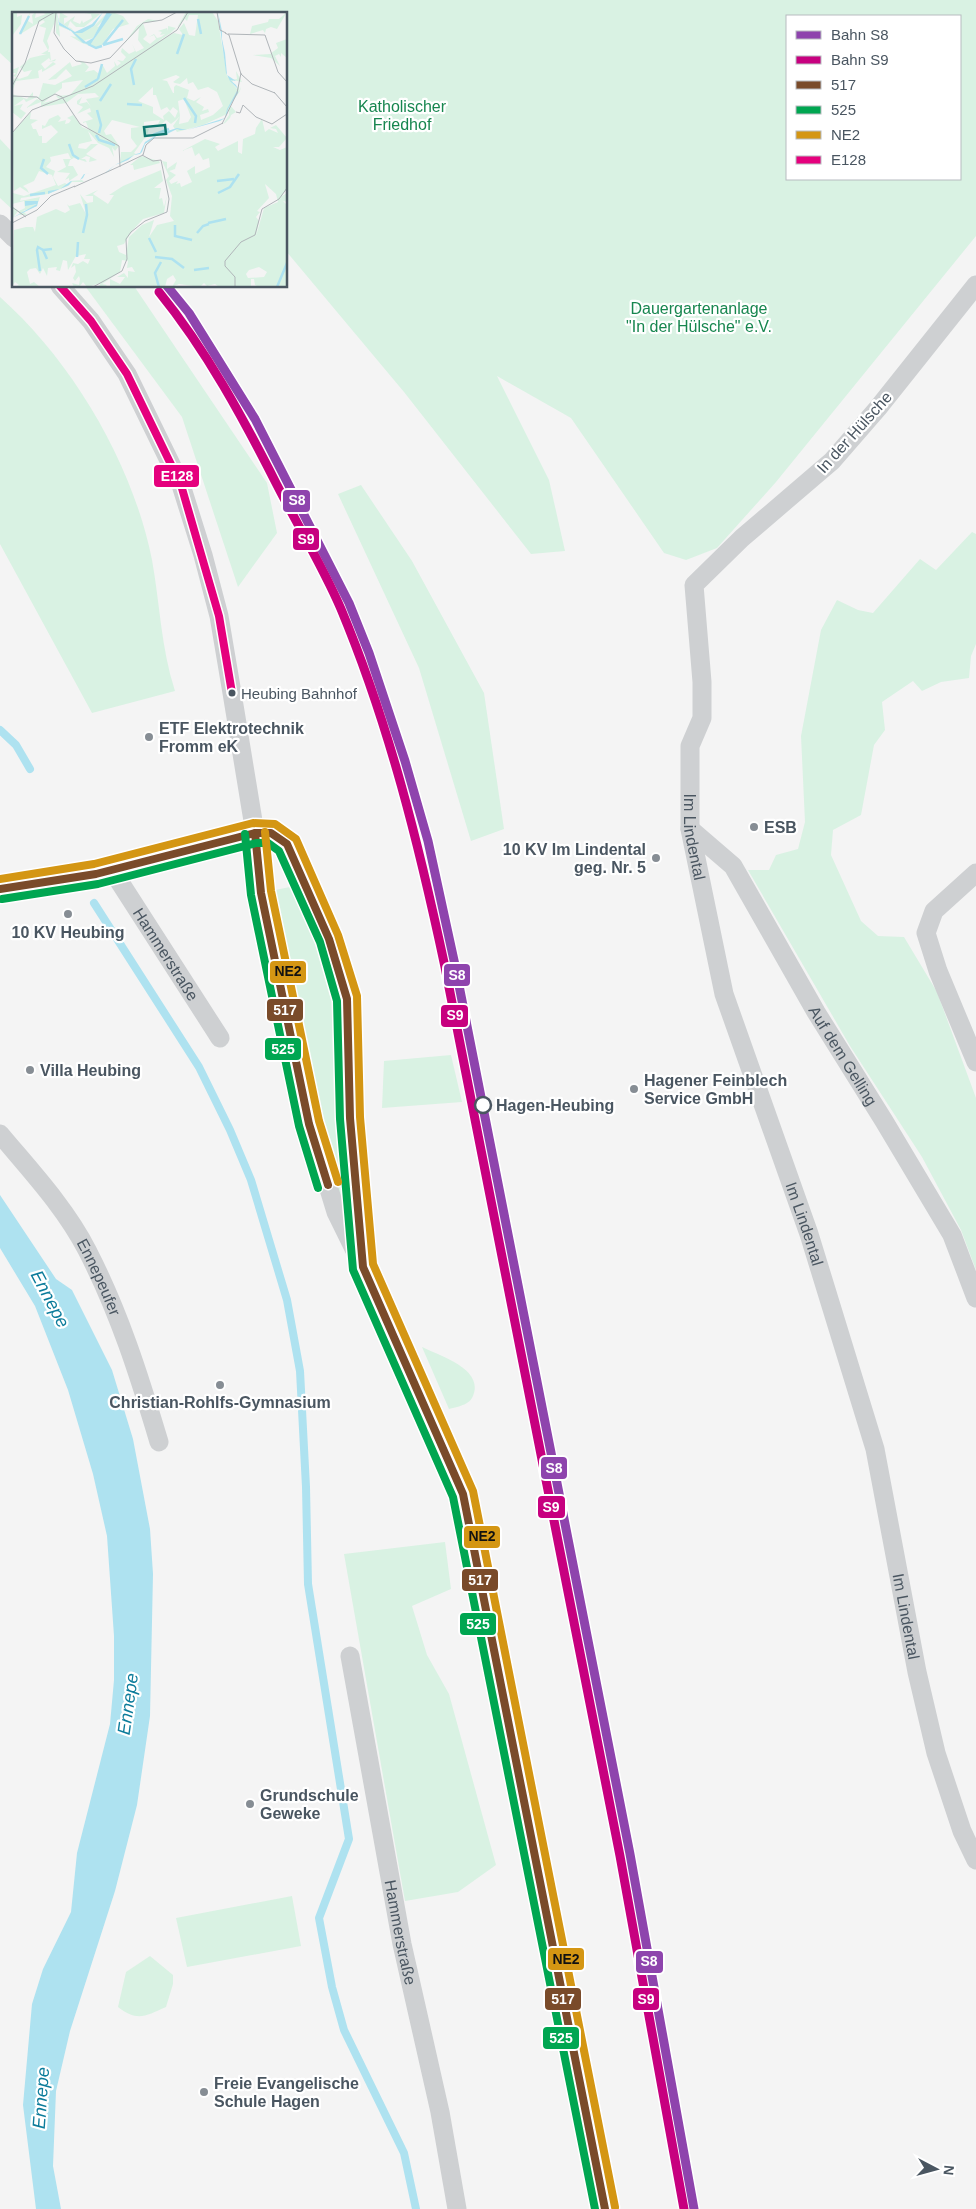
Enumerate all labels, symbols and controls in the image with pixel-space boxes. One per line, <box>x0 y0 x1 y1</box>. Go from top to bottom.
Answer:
inset map <box>12 12 288 288</box>
legend <box>786 15 961 180</box>
text: Bahn S8 <box>831 26 889 43</box>
text: Bahn S9 <box>831 51 889 68</box>
text: 517 <box>831 76 856 93</box>
park label: Katholischer Friedhof <box>358 98 447 133</box>
text: 525 <box>831 101 856 118</box>
text: NE2 <box>831 126 860 143</box>
text: E128 <box>831 151 866 168</box>
park label: Dauergartenanlage "In der Hülsche" e.V. <box>626 300 772 335</box>
street label: In der Hülsche <box>814 388 895 476</box>
line badge: E128 <box>153 464 200 488</box>
text: E128 <box>161 468 194 484</box>
line badge: S8 <box>282 489 311 513</box>
text: S8 <box>288 492 306 508</box>
line badge: S9 <box>292 527 320 551</box>
text: S9 <box>297 531 315 547</box>
place label: Heubing Bahnhof <box>241 685 358 702</box>
marker: Heubing Bahnhof <box>227 688 237 698</box>
place label: ETF Elektrotechnik Fromm eK <box>159 720 304 755</box>
marker: ETF Elektrotechnik Fromm eK <box>143 731 155 743</box>
street label: Im Lindental <box>681 794 708 882</box>
place label: ESB <box>764 819 797 836</box>
marker: ESB <box>748 821 760 833</box>
place label: 10 KV Im Lindental geg. Nr. 5 <box>503 841 646 876</box>
marker: 10 KV Im Lindental geg. Nr. 5 <box>650 852 662 864</box>
street label: Hammerstraße <box>130 905 202 1004</box>
marker: 10 KV Heubing <box>62 908 74 920</box>
place label: 10 KV Heubing <box>12 924 124 941</box>
line badge: NE2 <box>269 960 307 984</box>
text: NE2 <box>274 963 302 979</box>
line badge: S8 <box>443 963 471 987</box>
text: S8 <box>448 967 466 983</box>
line badge: 517 <box>266 998 304 1022</box>
text: 517 <box>273 1002 297 1018</box>
street label: Auf dem Gelling <box>805 1003 880 1109</box>
line badge: S9 <box>440 1004 469 1028</box>
text: S9 <box>446 1007 464 1023</box>
line badge: 525 <box>264 1037 302 1061</box>
text: 525 <box>271 1041 295 1057</box>
place label: Villa Heubing <box>40 1062 141 1079</box>
marker: Villa Heubing <box>24 1064 36 1076</box>
place label: Hagener Feinblech Service GmbH <box>644 1072 787 1107</box>
marker: Hagener Feinblech Service GmbH <box>628 1083 640 1095</box>
marker: Hagen-Heubing <box>474 1096 492 1114</box>
place label: Hagen-Heubing <box>496 1097 614 1114</box>
street label: Im Lindental <box>782 1180 826 1268</box>
street label: Ennepeufer <box>74 1236 124 1319</box>
water label: Ennepe <box>27 1267 73 1331</box>
marker: Christian-Rohlfs-Gymnasium <box>214 1379 226 1391</box>
place label: Christian-Rohlfs-Gymnasium <box>109 1394 331 1411</box>
line badge: S8 <box>540 1456 568 1480</box>
text: S8 <box>545 1460 563 1476</box>
line badge: S9 <box>537 1495 566 1519</box>
text: S9 <box>542 1499 560 1515</box>
line badge: NE2 <box>463 1525 501 1549</box>
text: NE2 <box>468 1528 496 1544</box>
line badge: 517 <box>461 1568 499 1592</box>
text: 517 <box>468 1572 492 1588</box>
street label: Im Lindental <box>890 1572 922 1661</box>
line badge: 525 <box>459 1612 497 1636</box>
text: 525 <box>466 1616 490 1632</box>
water label: Ennepe <box>114 1672 142 1736</box>
place label: Grundschule Geweke <box>260 1787 359 1822</box>
marker: Grundschule Geweke <box>244 1798 256 1810</box>
street label: Hammerstraße <box>382 1879 419 1987</box>
line badge: NE2 <box>547 1947 585 1971</box>
line badge: S8 <box>635 1950 664 1974</box>
text: NE2 <box>552 1951 580 1967</box>
text: S8 <box>640 1953 658 1969</box>
line badge: 517 <box>544 1987 582 2011</box>
line badge: S9 <box>632 1987 660 2011</box>
text: 517 <box>551 1991 575 2007</box>
text: S9 <box>637 1991 655 2007</box>
line badge: 525 <box>542 2026 580 2050</box>
text: 525 <box>549 2030 573 2046</box>
water label: Ennepe <box>29 2066 53 2130</box>
place label: Freie Evangelische Schule Hagen <box>214 2075 359 2110</box>
marker: Freie Evangelische Schule Hagen <box>198 2086 210 2098</box>
north arrow <box>911 2144 961 2194</box>
text: N <box>940 2164 957 2176</box>

